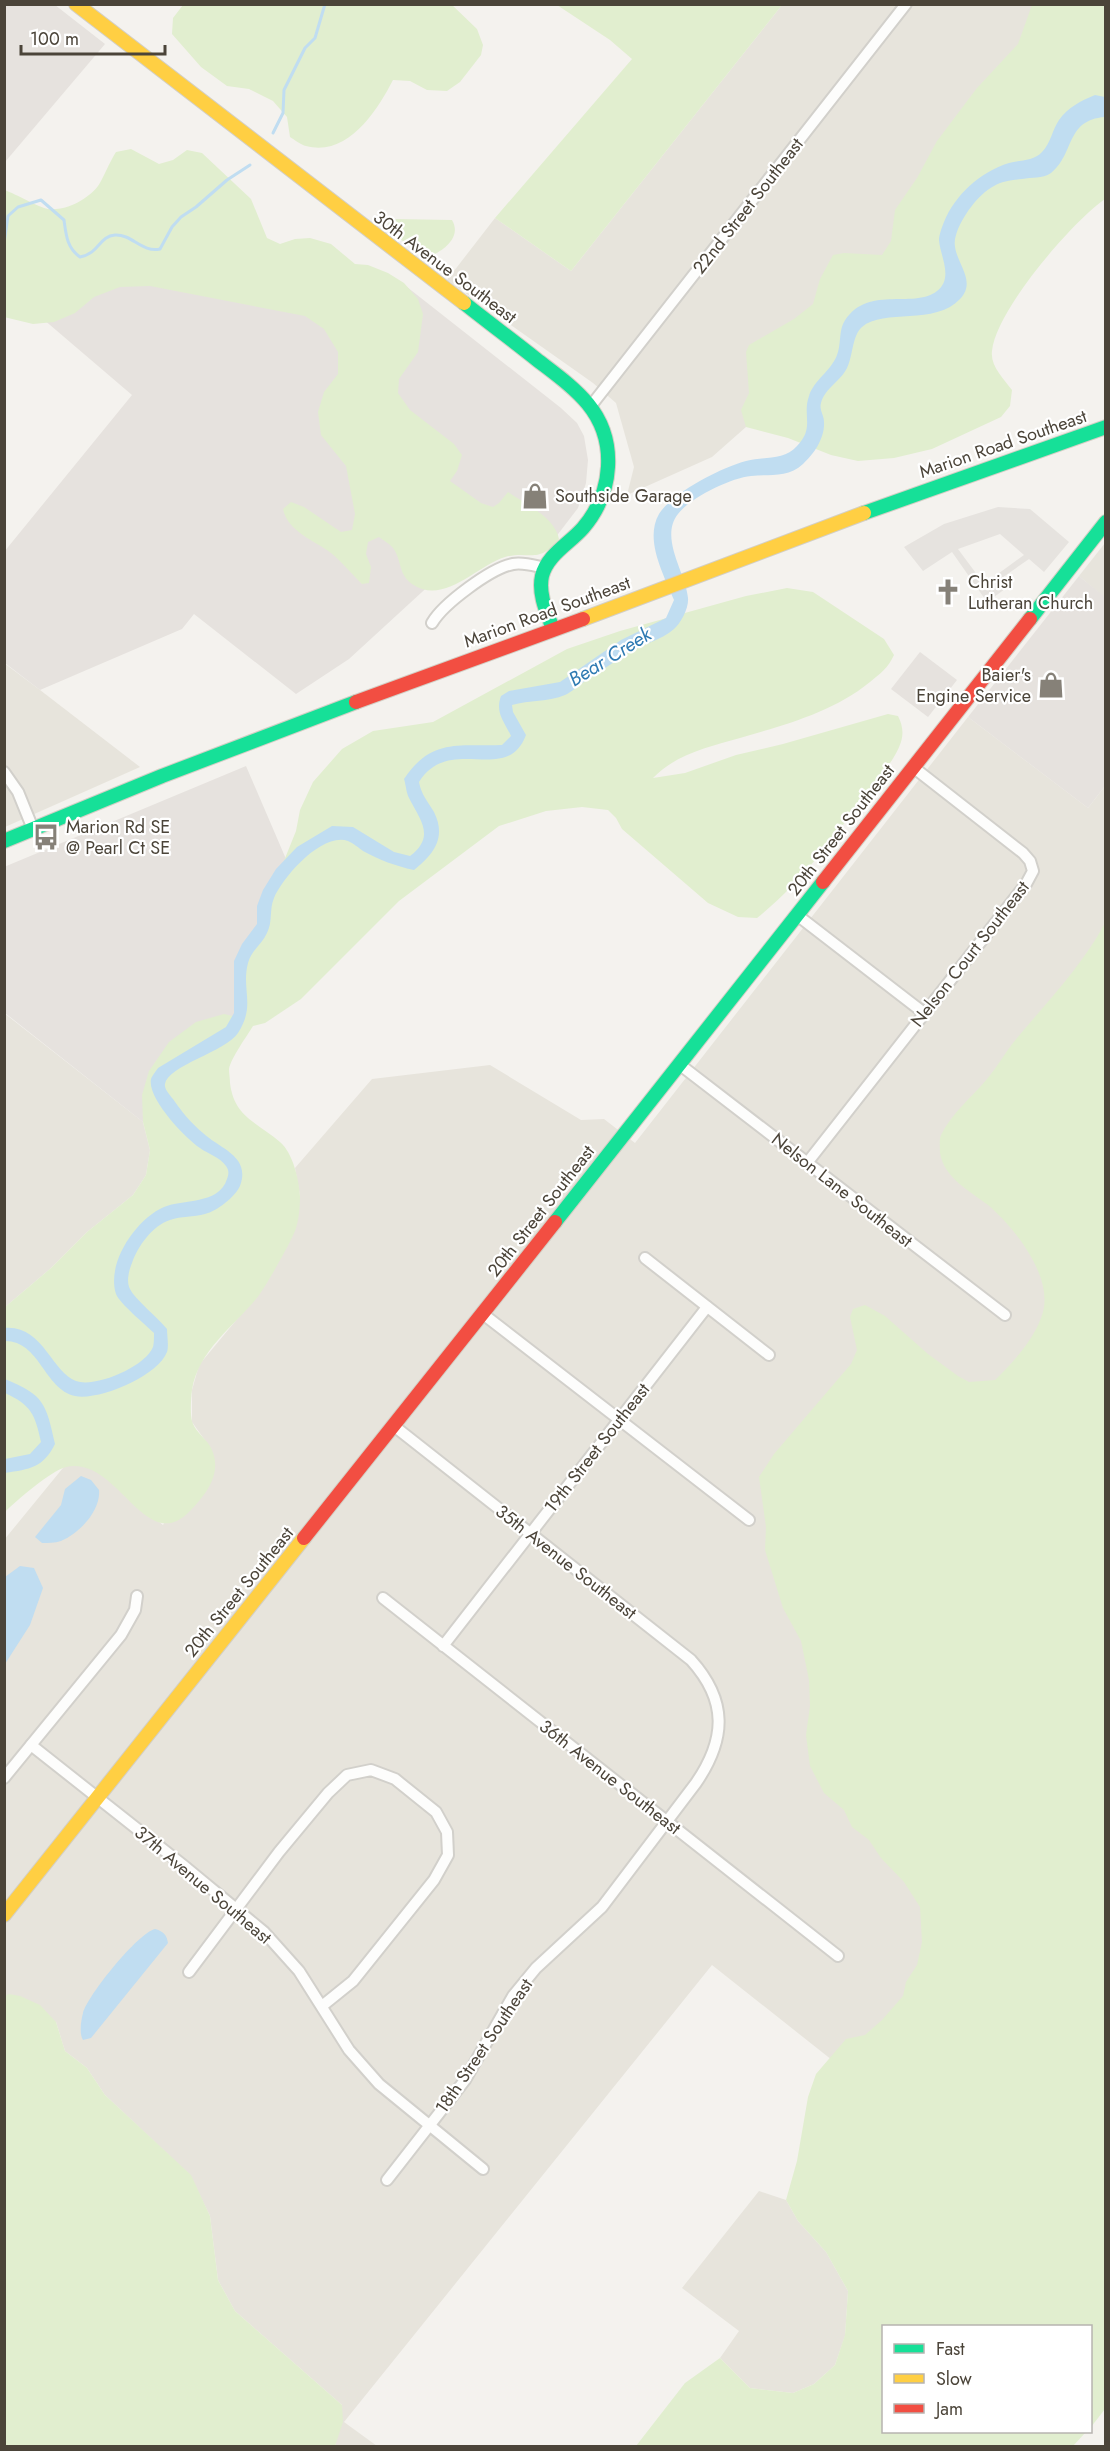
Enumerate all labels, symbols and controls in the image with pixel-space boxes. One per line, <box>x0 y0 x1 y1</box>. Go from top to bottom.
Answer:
scale bar <box>21 18 165 56</box>
text: 100 m <box>30 26 79 52</box>
street label: 22nd Street Southeast <box>687 132 810 280</box>
street label: 30th Avenue Southeast <box>368 204 523 330</box>
street label: Marion Road Southeast <box>916 403 1091 485</box>
shop icon: Southside Garage <box>520 481 550 511</box>
place label: Southside Garage <box>555 483 692 509</box>
place label: Christ Lutheran Church <box>968 569 1093 616</box>
street label: Marion Road Southeast <box>460 570 634 654</box>
church icon: Christ Lutheran Church <box>933 577 963 607</box>
water label: Bear Creek <box>563 619 658 694</box>
place label: Baier's Engine Service <box>916 662 1031 709</box>
shop icon: Baier's Engine Service <box>1036 670 1066 700</box>
street label: 20th Street Southeast <box>781 758 901 901</box>
place label: Marion Rd SE @ Pearl Ct SE <box>66 814 170 861</box>
bus stop icon: Marion Rd SE @ Pearl Ct SE <box>31 822 61 852</box>
street label: Nelson Court Southeast <box>905 875 1036 1033</box>
street label: Nelson Lane Southeast <box>766 1127 919 1254</box>
street label: 20th Street Southeast <box>481 1139 601 1282</box>
street label: 19th Street Southeast <box>538 1377 656 1518</box>
street label: 35th Avenue Southeast <box>490 1498 643 1626</box>
street label: 20th Street Southeast <box>178 1521 300 1663</box>
street label: 36th Avenue Southeast <box>534 1713 687 1841</box>
street label: 37th Avenue Southeast <box>129 1820 278 1951</box>
street label: 18th Street Southeast <box>429 1973 539 2119</box>
legend <box>882 2325 1092 2433</box>
text: Fast <box>936 2336 965 2362</box>
text: Slow <box>936 2366 973 2392</box>
text: Jam <box>934 2396 963 2422</box>

